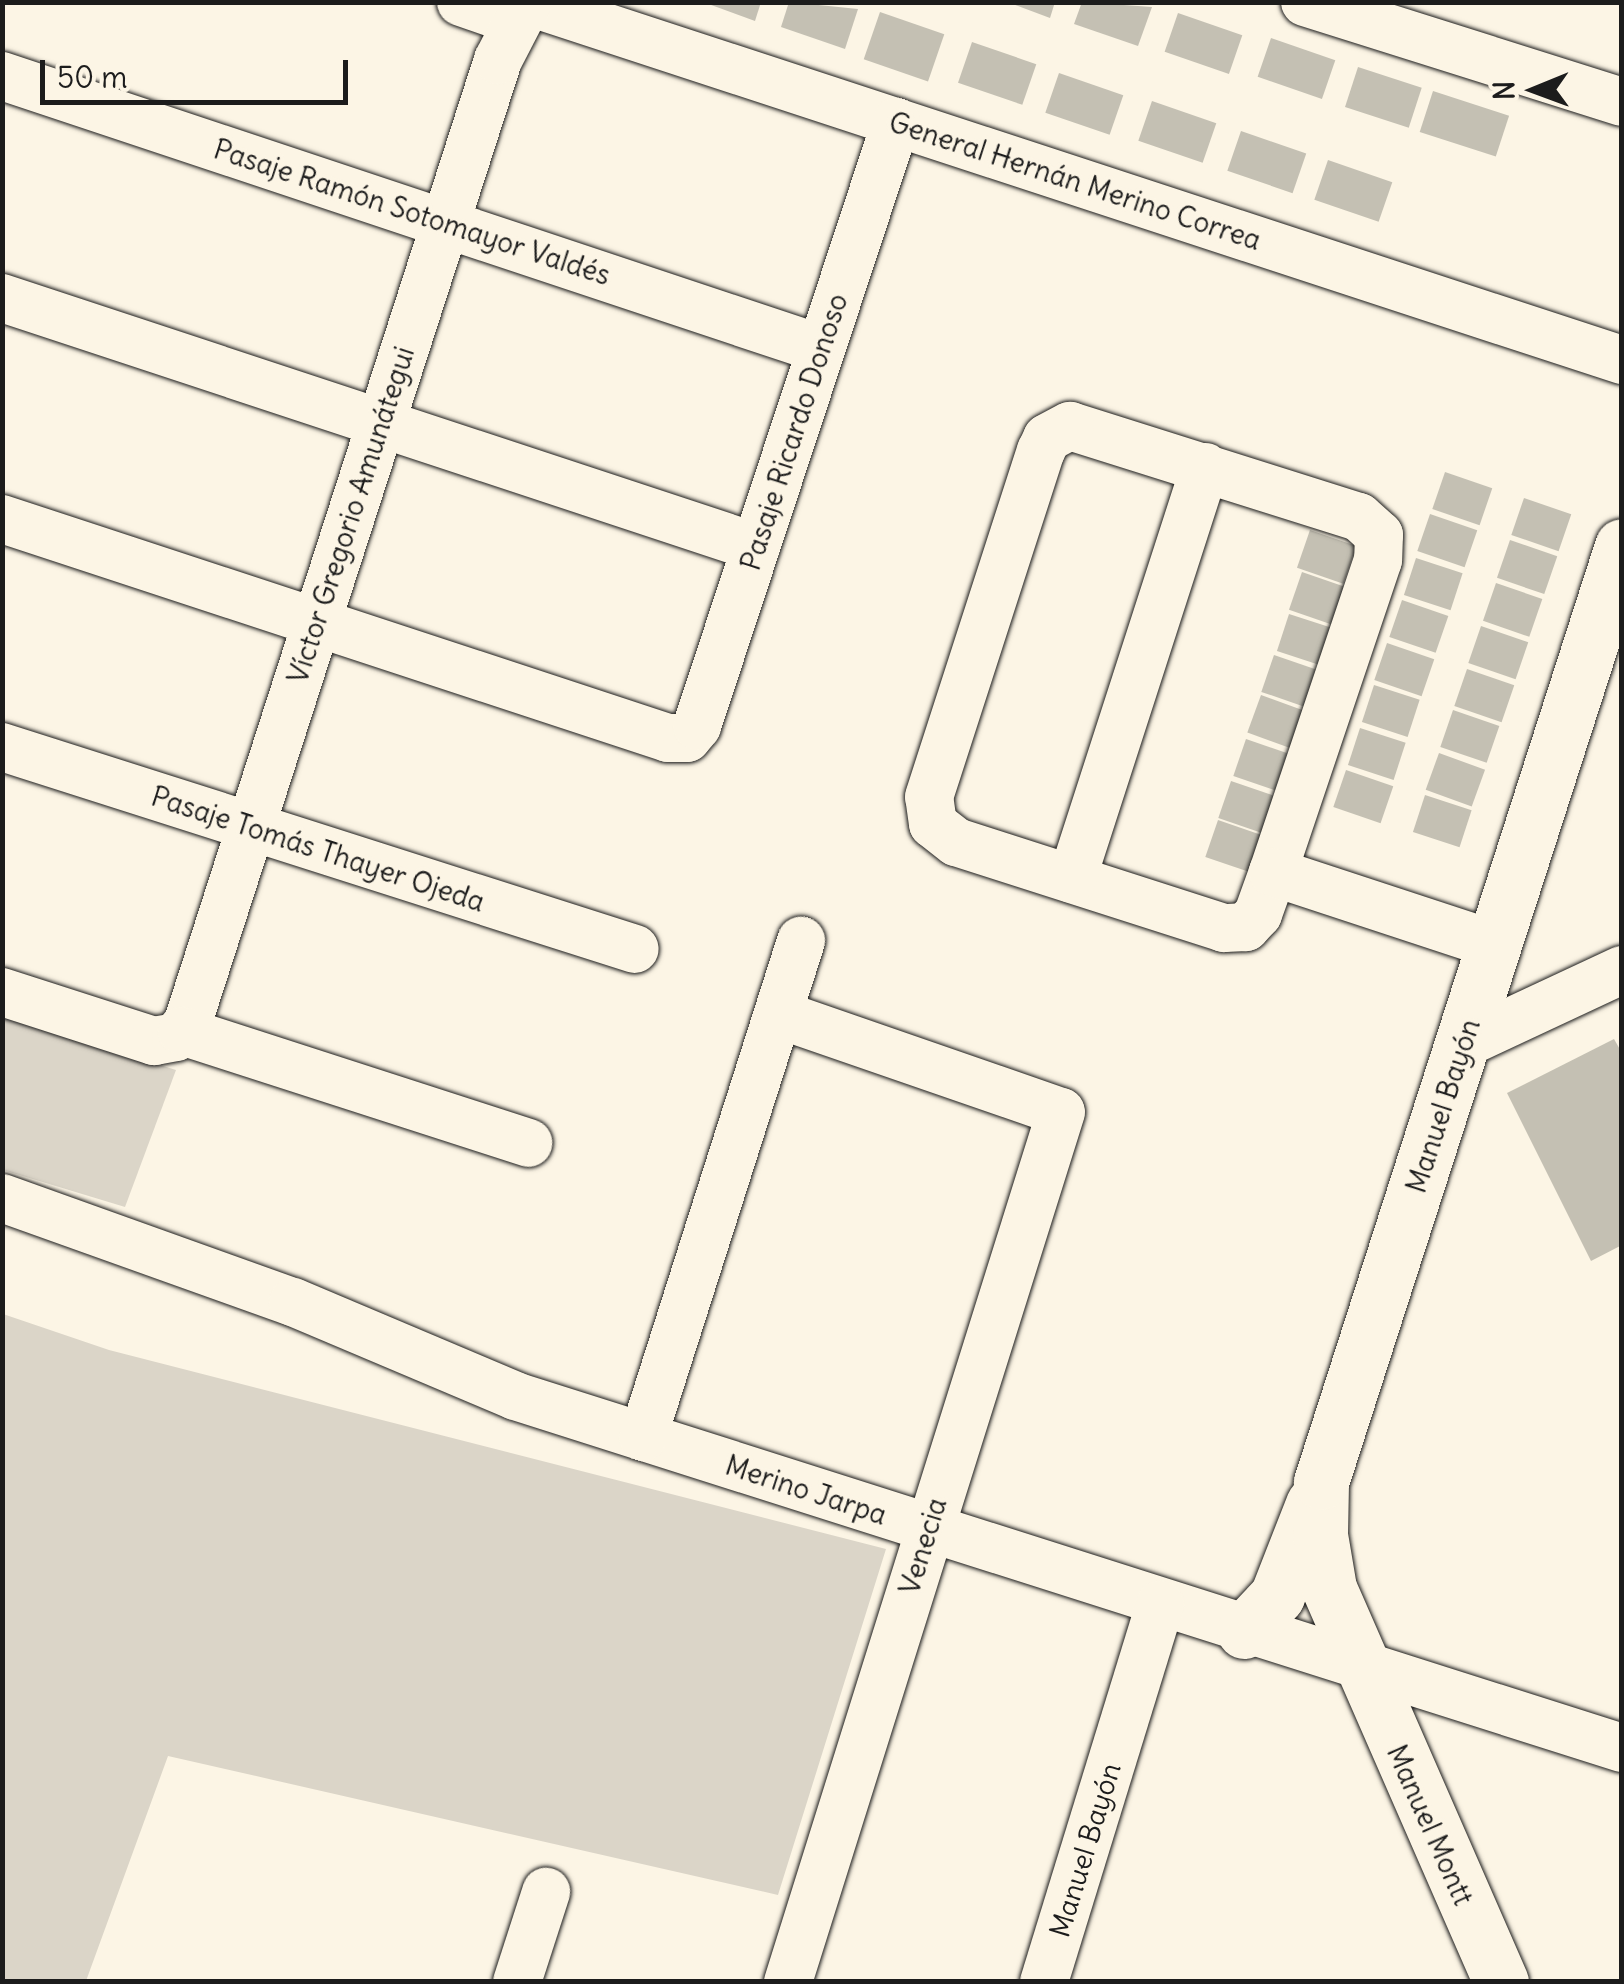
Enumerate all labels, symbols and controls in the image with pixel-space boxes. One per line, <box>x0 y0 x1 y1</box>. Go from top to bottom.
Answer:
scale bar <box>45 40 352 102</box>
north arrow <box>1484 40 1584 140</box>
text: 50 m <box>57 58 127 96</box>
text: N <box>1486 81 1522 101</box>
street label: General Hernán Merino Correa <box>885 105 1265 257</box>
street label: Pasaje Ramón Sotomayor Valdés <box>210 132 614 292</box>
street label: Pasaje Ricardo Donoso <box>733 289 855 575</box>
street label: Víctor Gregorio Amunátegui <box>281 342 421 688</box>
street label: Pasaje Tomás Thayer Ojeda <box>147 779 489 919</box>
street label: Manuel Bayón <box>1399 1015 1487 1197</box>
street label: Merino Jarpa <box>721 1448 891 1532</box>
street label: Venecia <box>892 1494 954 1598</box>
street label: Manuel Montt <box>1380 1740 1480 1910</box>
street label: Manuel Bayón <box>1042 1759 1128 1941</box>

